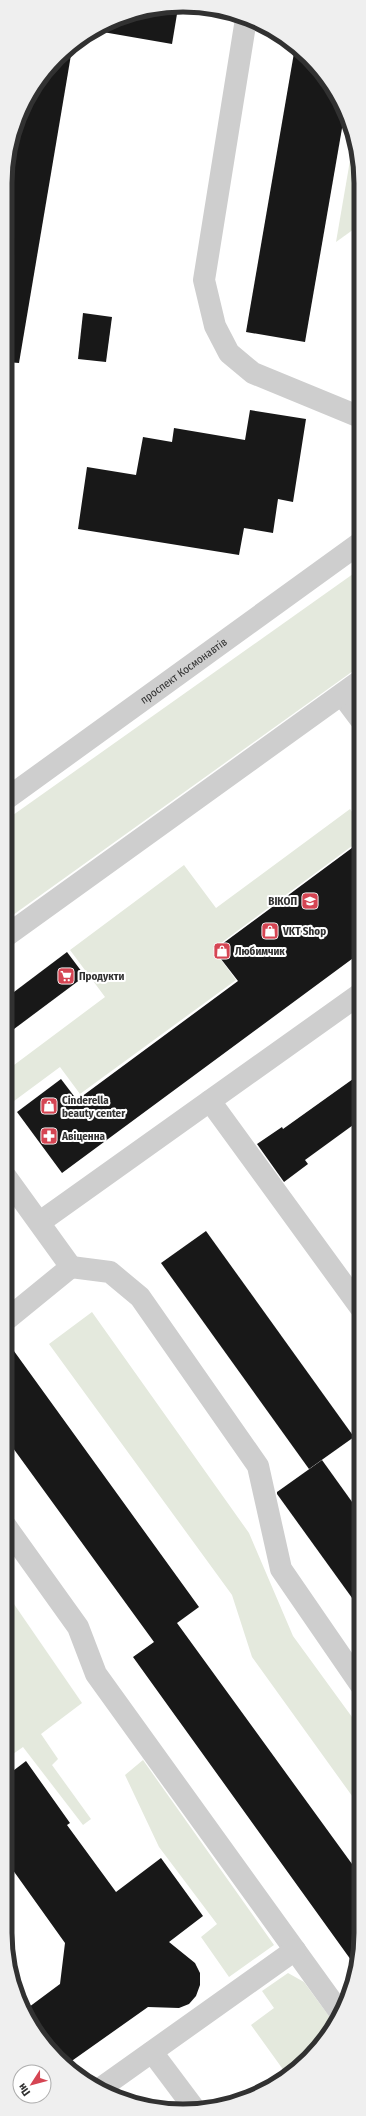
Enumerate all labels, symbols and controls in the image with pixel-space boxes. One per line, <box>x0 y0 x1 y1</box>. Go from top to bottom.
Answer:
street label: проспект Космонавтів <box>138 635 230 707</box>
school or university icon: ВІКОП <box>300 891 320 911</box>
place label: ВІКОП <box>268 895 297 908</box>
shop icon: VKT Shop <box>260 921 280 941</box>
place label: VKT Shop <box>282 925 326 938</box>
shop icon: Любимчик <box>212 941 232 961</box>
place label: Любимчик <box>235 945 285 958</box>
supermarket icon: Продукти <box>56 966 76 986</box>
place label: Продукти <box>79 970 124 983</box>
place label: Cinderella beauty center <box>62 1094 126 1120</box>
shop icon: Cinderella beauty center <box>39 1096 59 1116</box>
pharmacy icon: Авіценна <box>39 1126 59 1146</box>
place label: Авіценна <box>61 1130 105 1143</box>
north arrow <box>12 2064 52 2104</box>
text: Пн <box>15 2081 33 2098</box>

